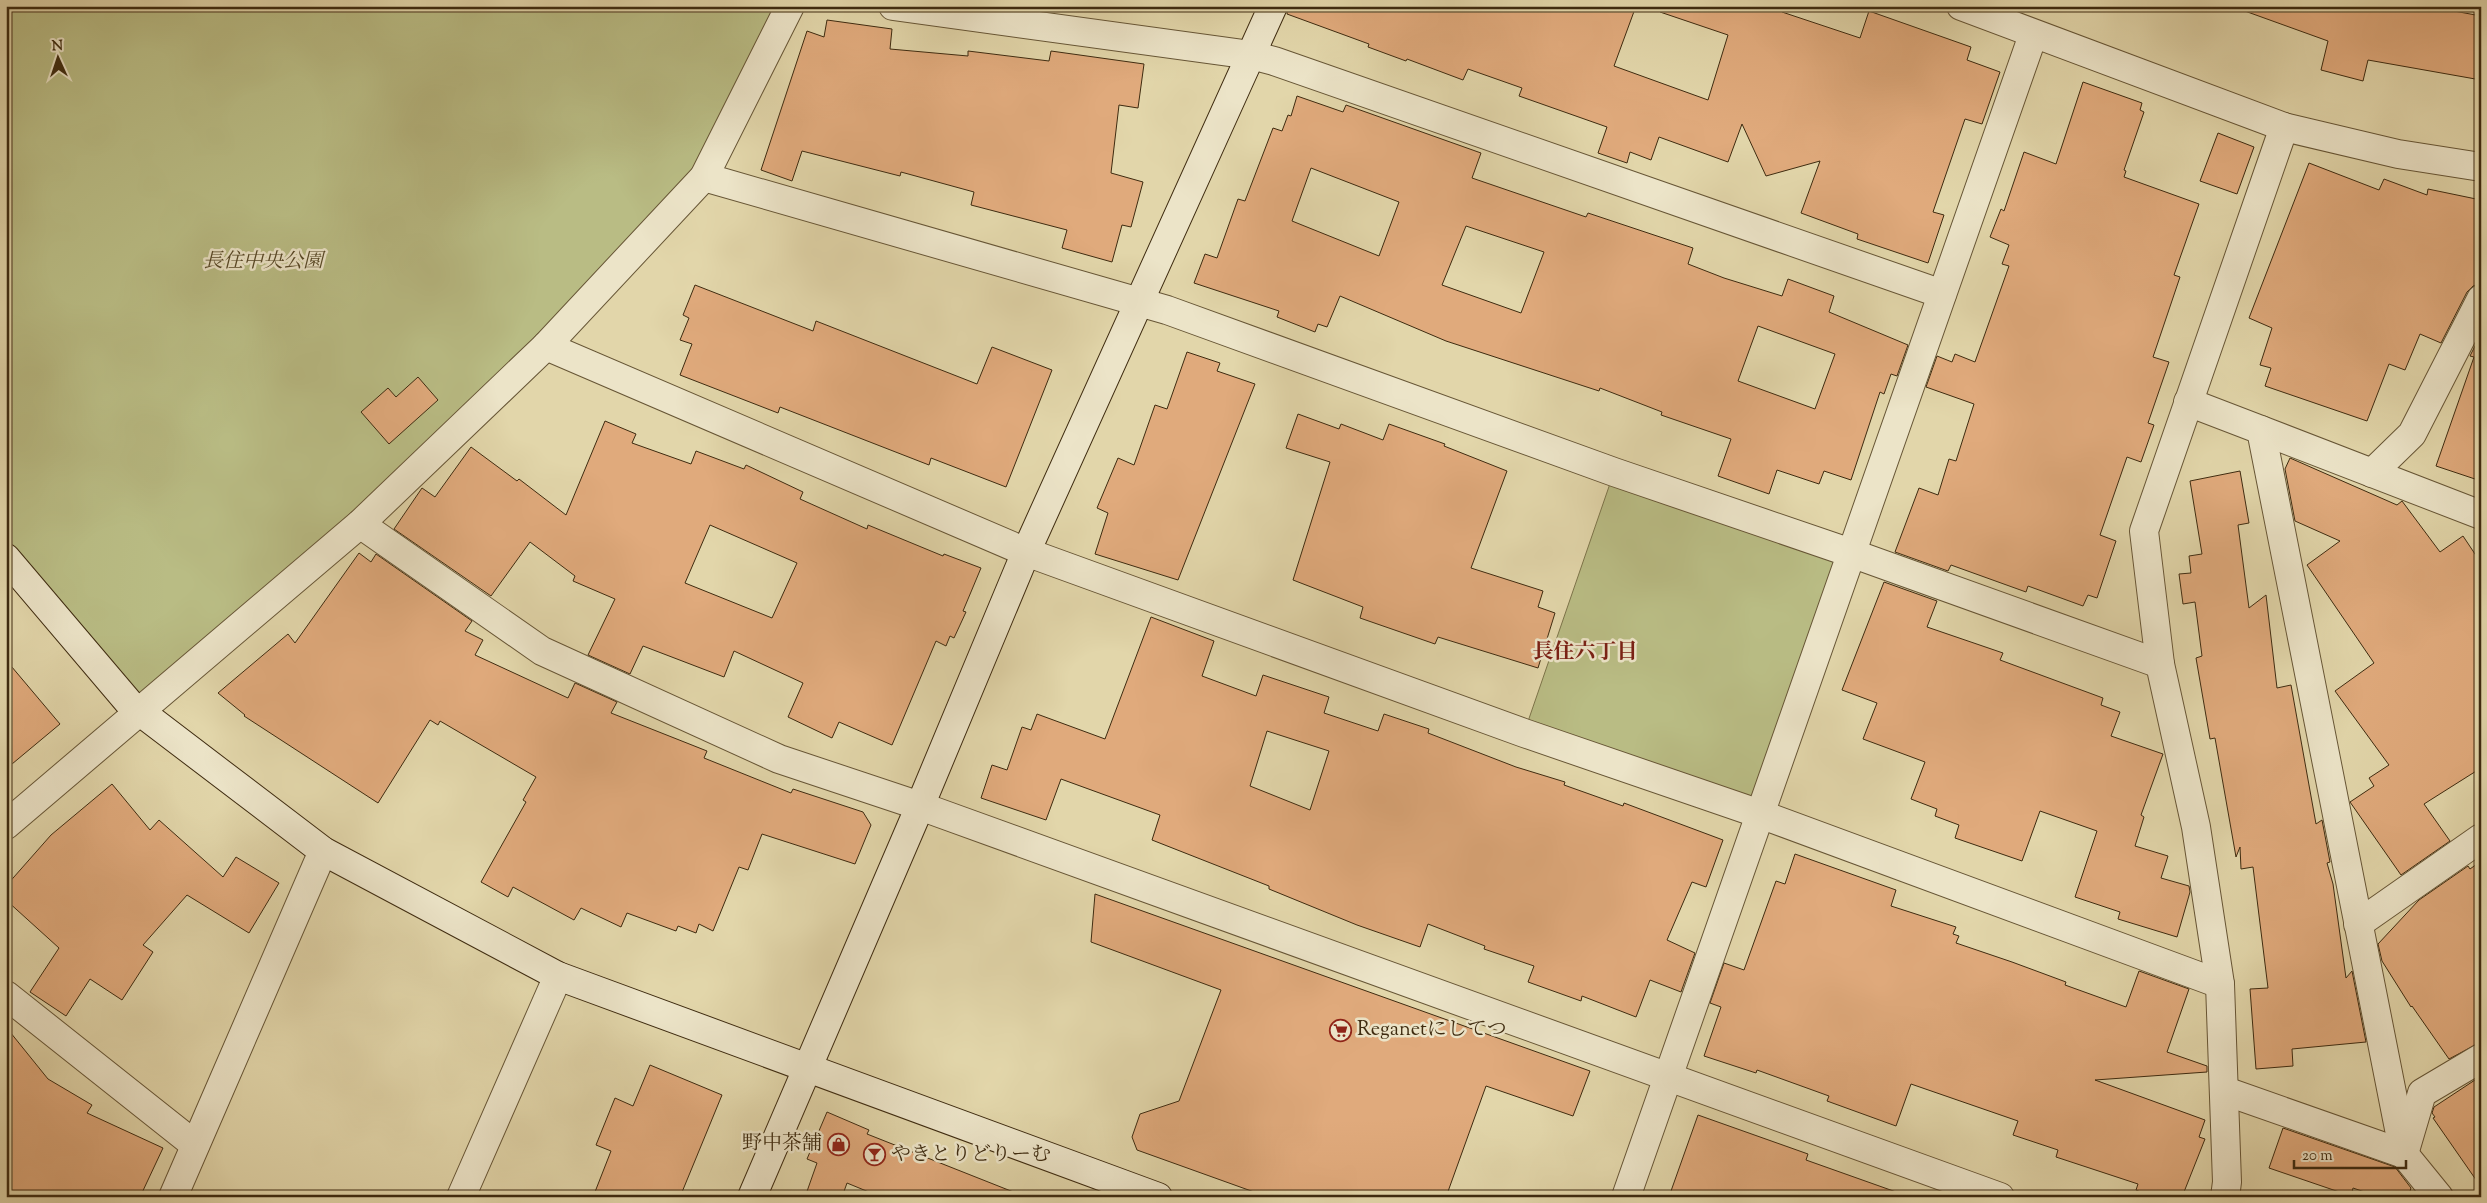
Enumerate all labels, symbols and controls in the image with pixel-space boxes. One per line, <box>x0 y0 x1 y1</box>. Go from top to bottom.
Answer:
north arrow <box>32 32 82 82</box>
text: N <box>51 37 64 57</box>
park label: 長住中央公園 <box>203 248 326 277</box>
district label: 長住六丁目 <box>1533 638 1638 668</box>
place label: Reganetにしてつ <box>1357 1016 1507 1045</box>
supermarket icon: Reganetにしてつ <box>1329 1018 1353 1042</box>
place label: 野中茶舗 <box>742 1130 822 1159</box>
shop icon: 野中茶舗 <box>826 1132 850 1156</box>
scale bar <box>2294 1138 2407 1170</box>
place label: やきとりどりーむ <box>891 1141 1051 1170</box>
bar icon: やきとりどりーむ <box>863 1143 887 1167</box>
text: 20 m <box>2302 1146 2333 1167</box>

